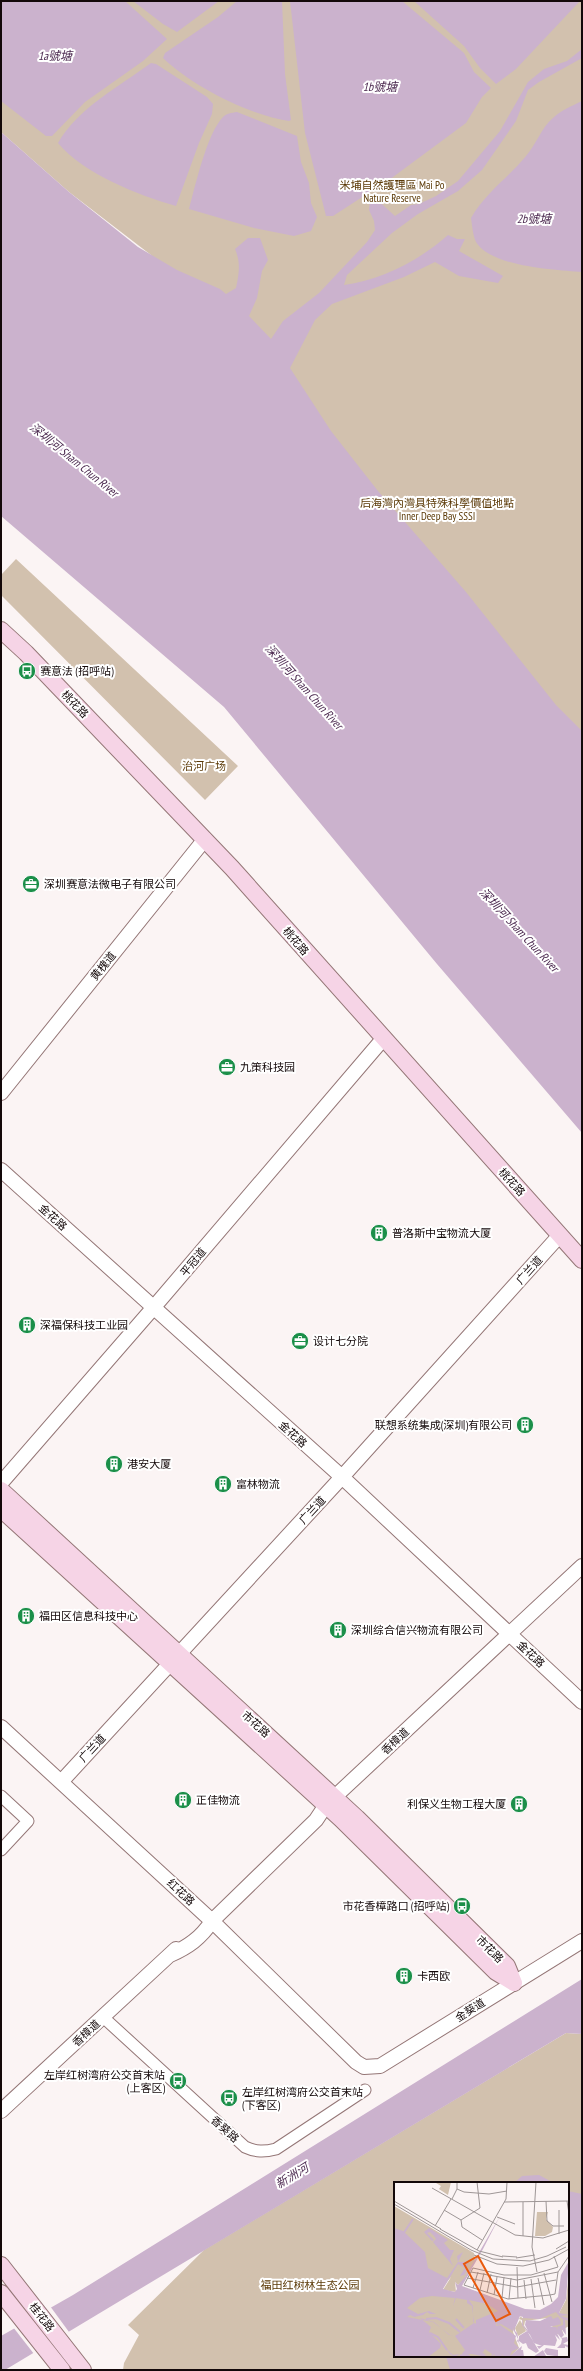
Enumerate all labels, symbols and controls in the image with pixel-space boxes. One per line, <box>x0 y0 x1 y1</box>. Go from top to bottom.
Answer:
water label: 1a號塘 <box>38 48 74 63</box>
water label: 1b號塘 <box>363 79 399 94</box>
park label: 米埔自然護理區 Mai Po Nature Reserve <box>340 178 445 205</box>
water label: 2b號塘 <box>517 211 553 226</box>
water label: 深圳河 Sham Chun River <box>27 419 123 501</box>
park label: 后海灣內灣具特殊科學價值地點 Inner Deep Bay SSSI <box>360 496 514 523</box>
water label: 深圳河 Sham Chun River <box>262 641 348 734</box>
bus stop icon: 赛意法 (招呼站) <box>17 661 37 681</box>
place label: 赛意法 (招呼站) <box>40 664 114 678</box>
street label: 桃花路 <box>59 687 91 721</box>
park label: 治河广场 <box>182 759 226 773</box>
office icon: 深圳赛意法微电子有限公司 <box>21 874 41 894</box>
place label: 深圳赛意法微电子有限公司 <box>44 877 176 891</box>
water label: 深圳河 Sham Chun River <box>477 885 563 976</box>
street label: 桃花路 <box>280 924 312 958</box>
street label: 黄槐道 <box>87 949 119 983</box>
office icon: 九策科技园 <box>217 1057 237 1077</box>
place label: 九策科技园 <box>240 1060 295 1074</box>
street label: 桃花路 <box>496 1165 528 1199</box>
street label: 金花路 <box>36 1201 70 1233</box>
building icon: 普洛斯中宝物流大厦 <box>369 1223 389 1243</box>
place label: 普洛斯中宝物流大厦 <box>392 1226 491 1240</box>
street label: 平冠道 <box>177 1245 209 1279</box>
street label: 广兰道 <box>513 1253 545 1287</box>
building icon: 深福保科技工业园 <box>17 1315 37 1335</box>
place label: 深福保科技工业园 <box>40 1318 128 1332</box>
office icon: 设计七分院 <box>290 1331 310 1351</box>
place label: 设计七分院 <box>313 1334 368 1348</box>
building icon: 联想系统集成(深圳)有限公司 <box>515 1415 535 1435</box>
street label: 金花路 <box>276 1418 310 1450</box>
place label: 联想系统集成(深圳)有限公司 <box>375 1418 512 1432</box>
building icon: 港安大厦 <box>104 1454 124 1474</box>
place label: 港安大厦 <box>127 1457 171 1471</box>
building icon: 富林物流 <box>213 1474 233 1494</box>
place label: 富林物流 <box>236 1477 280 1491</box>
street label: 广兰道 <box>296 1493 328 1527</box>
building icon: 福田区信息科技中心 <box>16 1606 36 1626</box>
place label: 福田区信息科技中心 <box>39 1609 138 1623</box>
building icon: 深圳综合信兴物流有限公司 <box>328 1620 348 1640</box>
place label: 深圳综合信兴物流有限公司 <box>351 1623 483 1637</box>
street label: 金花路 <box>514 1638 548 1670</box>
street label: 市花路 <box>239 1708 273 1740</box>
street label: 香樟道 <box>378 1725 412 1757</box>
street label: 广兰道 <box>76 1731 108 1765</box>
building icon: 正佳物流 <box>173 1790 193 1810</box>
place label: 正佳物流 <box>196 1793 240 1807</box>
building icon: 利保义生物工程大厦 <box>509 1794 529 1814</box>
place label: 利保义生物工程大厦 <box>407 1797 506 1811</box>
street label: 红花路 <box>164 1876 198 1908</box>
bus stop icon: 市花香樟路口 (招呼站) <box>452 1896 472 1916</box>
place label: 市花香樟路口 (招呼站) <box>343 1899 449 1913</box>
street label: 市花路 <box>473 1932 507 1966</box>
building icon: 卡西欧 <box>394 1966 414 1986</box>
place label: 卡西欧 <box>417 1969 450 1983</box>
street label: 金葵道 <box>452 1995 488 2025</box>
street label: 香樟道 <box>69 2017 103 2049</box>
place label: 左岸红树湾府公交首末站 (上客区) <box>44 2068 165 2095</box>
bus stop icon: 左岸红树湾府公交首末站 (上客区) <box>168 2071 188 2091</box>
place label: 左岸红树湾府公交首末站 (下客区) <box>242 2085 363 2112</box>
bus stop icon: 左岸红树湾府公交首末站 (下客区) <box>219 2088 239 2108</box>
street label: 香葵路 <box>208 2113 242 2145</box>
water label: 新洲河 <box>272 2159 313 2191</box>
inset map <box>394 2182 569 2357</box>
park label: 福田红树林生态公园 <box>261 2278 360 2292</box>
street label: 桂花路 <box>26 2300 58 2334</box>

